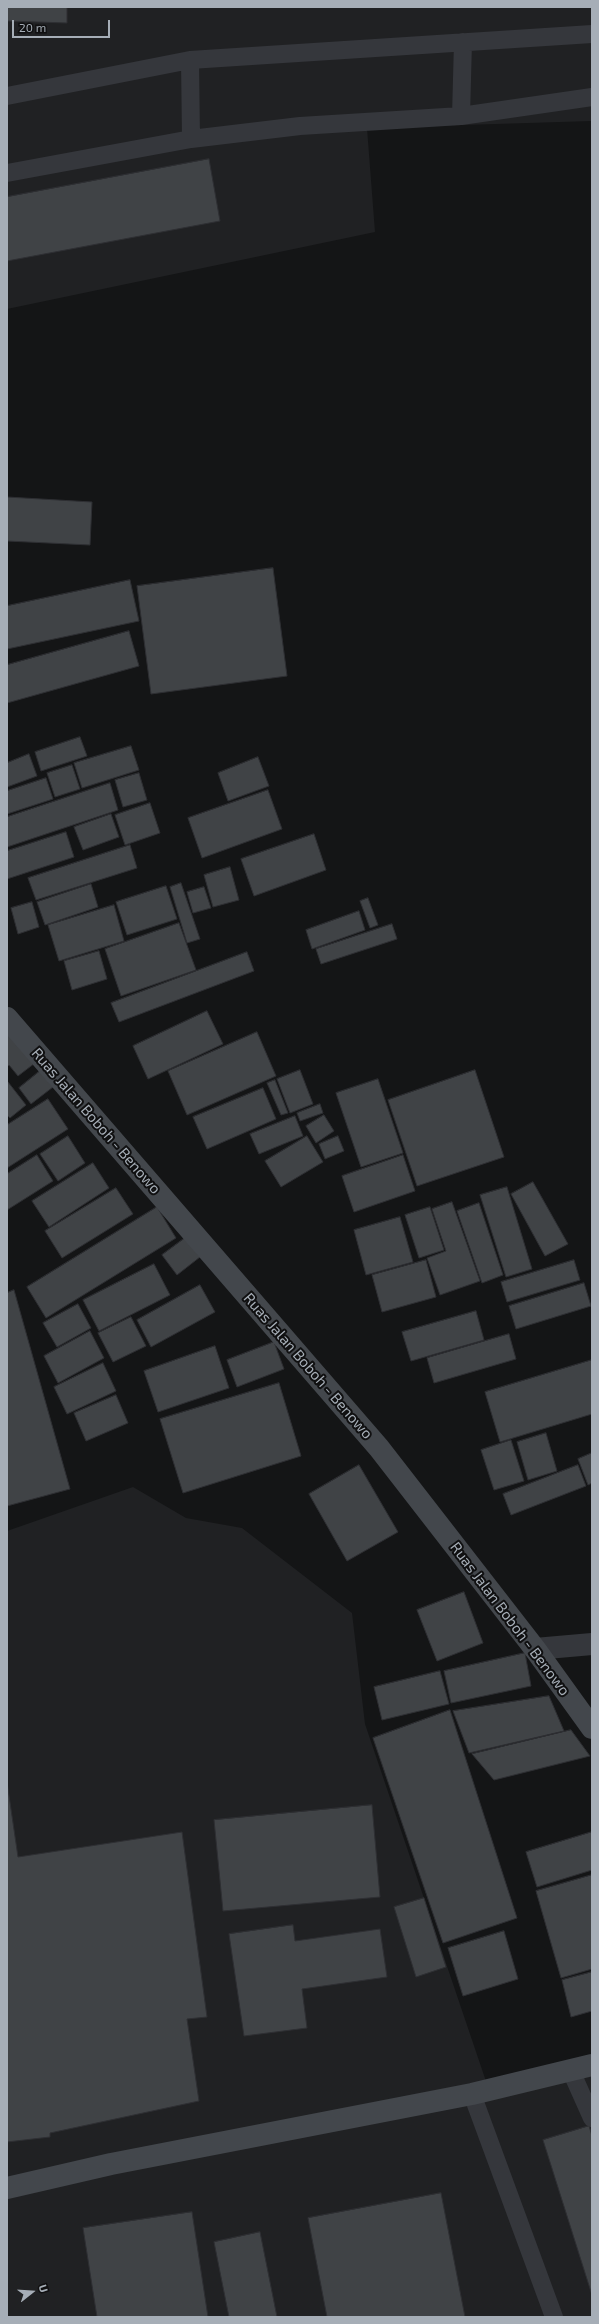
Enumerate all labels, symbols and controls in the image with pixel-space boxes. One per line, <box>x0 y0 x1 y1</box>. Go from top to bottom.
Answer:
scale bar <box>14 12 112 38</box>
text: 20 m <box>19 20 46 34</box>
street label: Ruas Jalan Boboh - Benowo <box>28 1044 164 1198</box>
street label: Ruas Jalan Boboh - Benowo <box>240 1289 376 1443</box>
street label: Ruas Jalan Boboh - Benowo <box>446 1539 574 1699</box>
north arrow <box>12 2272 52 2312</box>
text: U <box>37 2283 51 2294</box>

